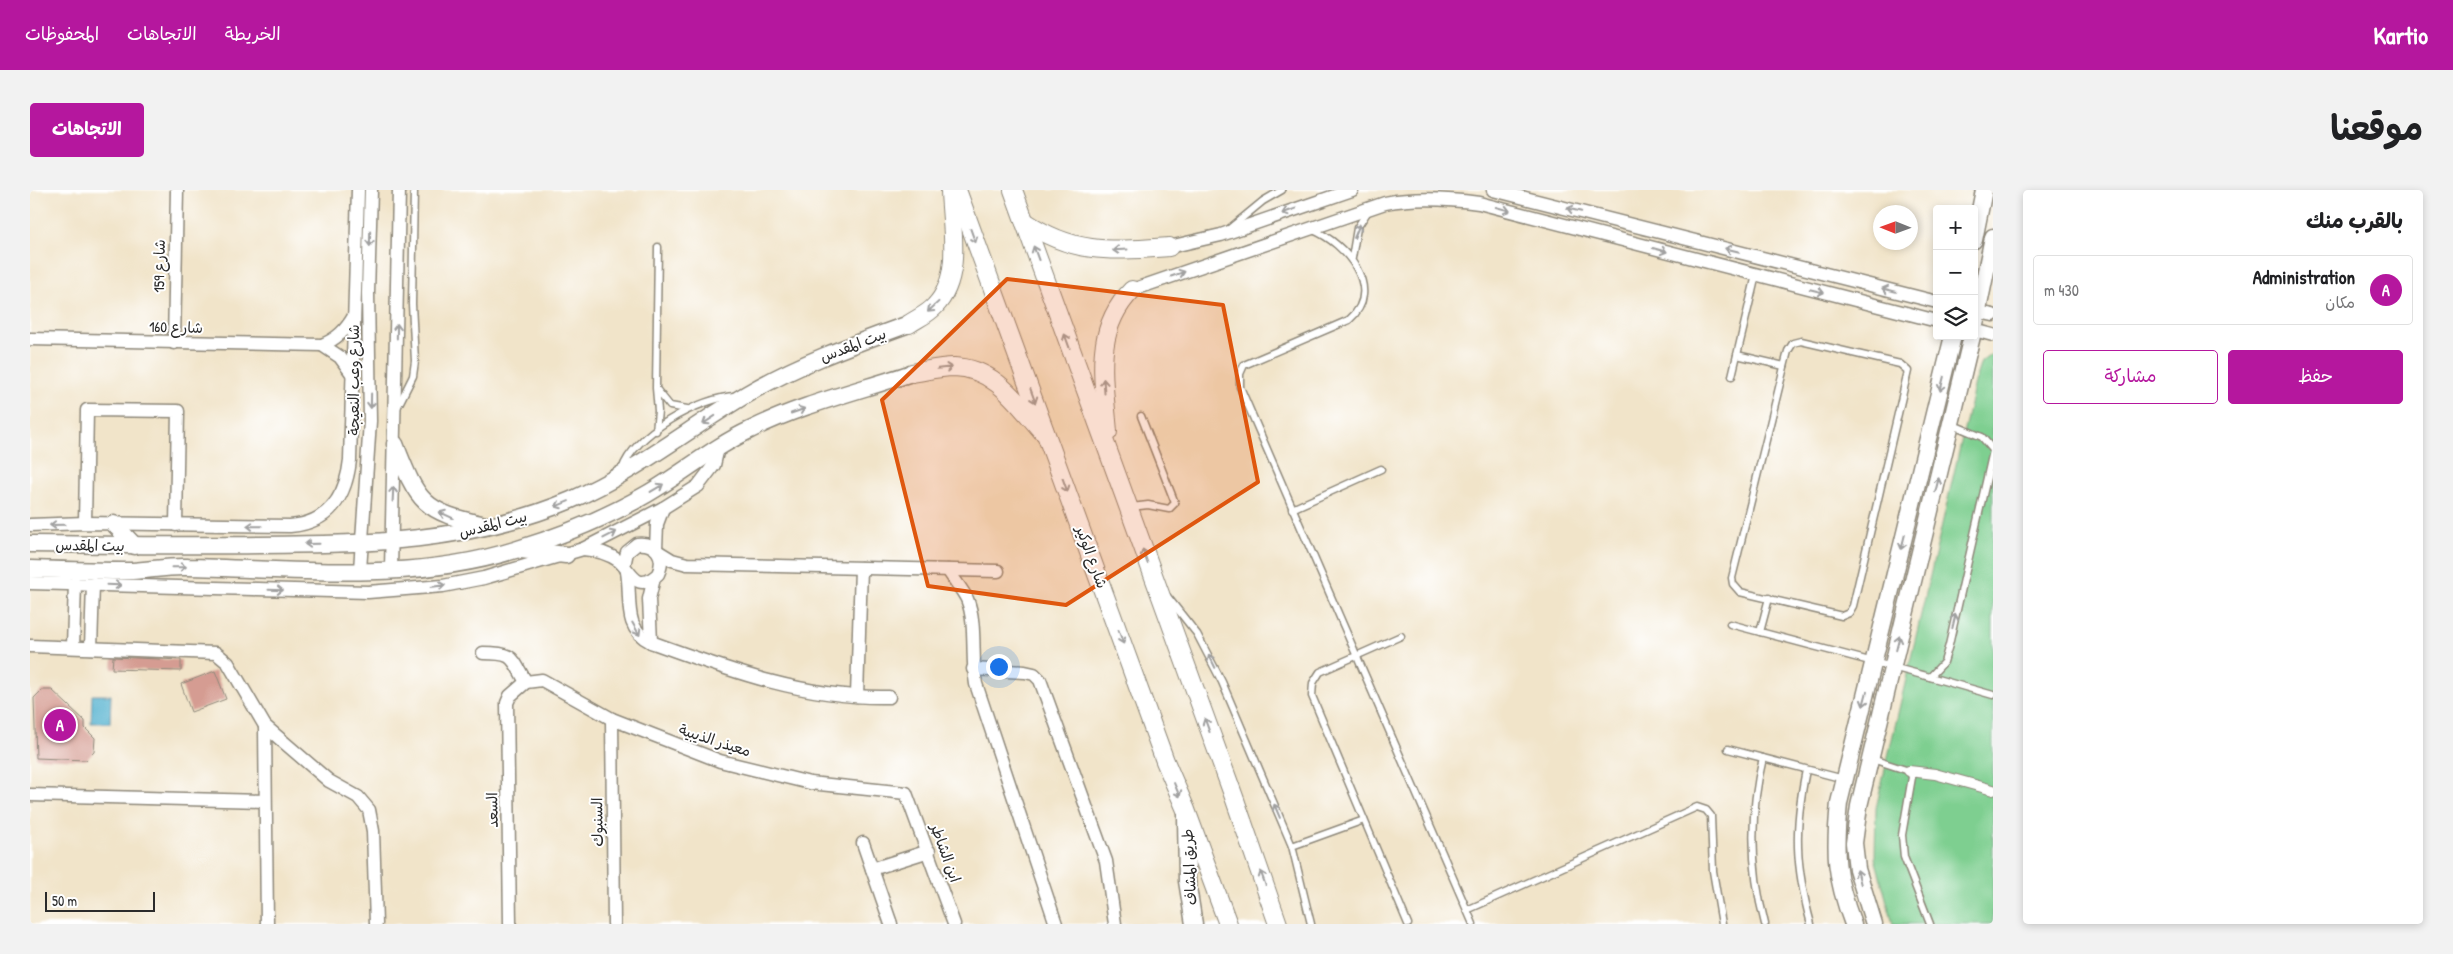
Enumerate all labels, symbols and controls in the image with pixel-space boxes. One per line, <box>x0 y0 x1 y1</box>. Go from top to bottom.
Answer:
text: Kartio <box>2373 19 2428 51</box>
text: المحفوظات <box>25 21 99 46</box>
text: الاتجاهات <box>127 21 197 46</box>
text: الخريطة <box>225 21 281 46</box>
button: الاتجاهات <box>30 103 144 157</box>
text: موقعنا <box>2330 104 2423 151</box>
one-way arrow <box>1494 205 1510 215</box>
one-way arrow <box>1567 205 1583 215</box>
north arrow <box>1873 205 1918 250</box>
map controls <box>1933 205 1978 340</box>
button: + <box>1933 205 1978 250</box>
one-way arrow <box>1281 206 1297 216</box>
text: بالقرب منك <box>2306 206 2403 235</box>
one-way arrow <box>1352 224 1362 239</box>
one-way arrow <box>969 228 979 243</box>
one-way arrow <box>365 230 375 246</box>
street label: شارع 159 <box>148 239 170 293</box>
one-way arrow <box>1031 245 1040 261</box>
one-way arrow <box>1724 245 1740 254</box>
one-way arrow <box>1113 246 1129 255</box>
one-way arrow <box>1651 246 1667 255</box>
button: − <box>1933 250 1978 295</box>
text: Administration <box>2253 264 2355 290</box>
one-way arrow <box>1170 269 1185 278</box>
text: 430 m <box>2044 279 2079 301</box>
text: A <box>2382 279 2390 301</box>
one-way arrow <box>1882 284 1898 294</box>
one-way arrow <box>1809 287 1825 296</box>
text: مكان <box>2325 291 2355 313</box>
button: layers <box>1933 295 1978 340</box>
one-way arrow <box>926 302 939 313</box>
street label: شارع 160 <box>149 316 203 338</box>
one-way arrow <box>392 323 402 340</box>
street label: بيت المقدس <box>817 323 889 367</box>
street label: شارع وعب النعيجة <box>343 324 364 436</box>
one-way arrow <box>1062 334 1071 349</box>
button: مشاركة <box>2043 350 2218 404</box>
button: حفظ <box>2228 350 2403 404</box>
one-way arrow <box>936 363 952 373</box>
one-way arrow <box>1936 375 1946 391</box>
one-way arrow <box>1100 378 1109 394</box>
one-way arrow <box>1029 388 1038 404</box>
one-way arrow <box>366 392 376 409</box>
one-way arrow <box>790 406 806 415</box>
one-way arrow <box>702 415 716 425</box>
one-way arrow <box>1061 476 1070 492</box>
one-way arrow <box>1932 478 1942 494</box>
one-way arrow <box>649 483 663 493</box>
one-way arrow <box>388 486 397 502</box>
one-way arrow <box>555 500 570 509</box>
street label: بيت المقدس <box>457 505 529 543</box>
one-way arrow <box>439 509 454 519</box>
one-way arrow <box>49 520 65 530</box>
one-way arrow <box>246 521 262 531</box>
street label: شارع الوكير <box>1070 521 1113 591</box>
one-way arrow <box>602 530 617 539</box>
one-way arrow <box>1898 533 1907 549</box>
street label: بيت المقدس <box>55 534 125 556</box>
one-way arrow <box>304 540 320 549</box>
one-way arrow <box>1140 549 1149 564</box>
one-way arrow <box>170 562 186 572</box>
one-way arrow <box>105 580 121 589</box>
one-way arrow <box>430 581 446 591</box>
one-way arrow <box>268 585 284 594</box>
one-way arrow <box>1950 614 1959 630</box>
one-way arrow <box>631 621 641 636</box>
one-way arrow <box>1116 629 1126 645</box>
one-way arrow <box>1894 636 1903 652</box>
your location <box>986 654 1012 680</box>
one-way arrow <box>1207 654 1217 669</box>
one-way arrow <box>1859 691 1869 707</box>
pin: A <box>44 706 76 744</box>
street label: معيذر الذيبية <box>676 718 754 762</box>
one-way arrow <box>1202 718 1211 733</box>
one-way arrow <box>1174 782 1183 797</box>
street label: السعد <box>481 792 503 828</box>
street label: السنبوك <box>586 797 608 847</box>
one-way arrow <box>1271 804 1281 819</box>
street label: ابن الشاطر <box>925 819 966 885</box>
street label: طريق المشاف <box>1177 828 1201 906</box>
one-way arrow <box>1258 870 1267 886</box>
one-way arrow <box>1854 870 1863 886</box>
scale bar <box>45 889 155 912</box>
text: 50 m <box>52 891 77 910</box>

